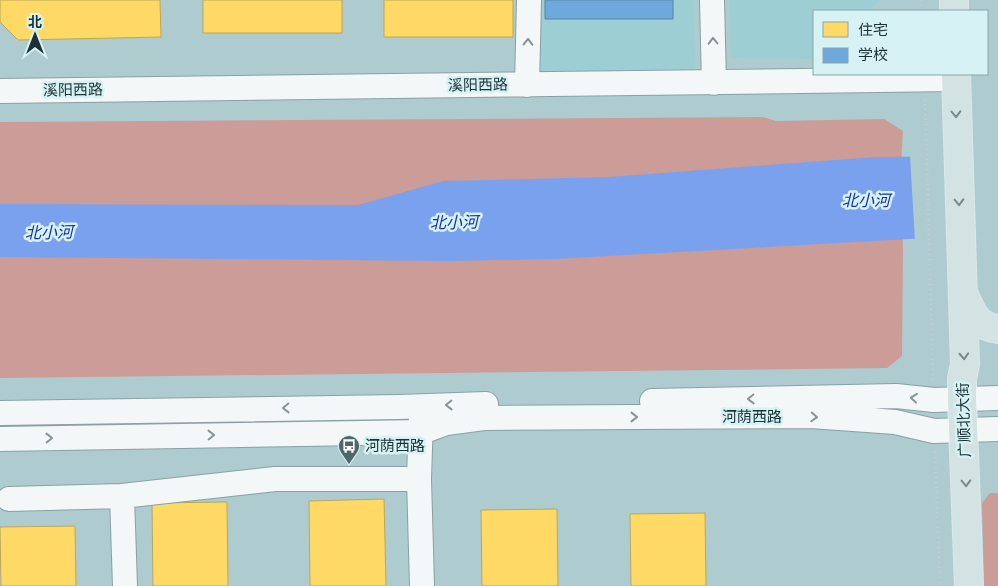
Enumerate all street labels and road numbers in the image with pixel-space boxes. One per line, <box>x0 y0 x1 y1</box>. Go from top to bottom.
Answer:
street label: 溪阳西路 <box>448 73 508 95</box>
street label: 溪阳西路 <box>43 78 103 100</box>
street label: 广顺北大街 <box>952 382 974 458</box>
street label: 河荫西路 <box>722 406 782 426</box>

